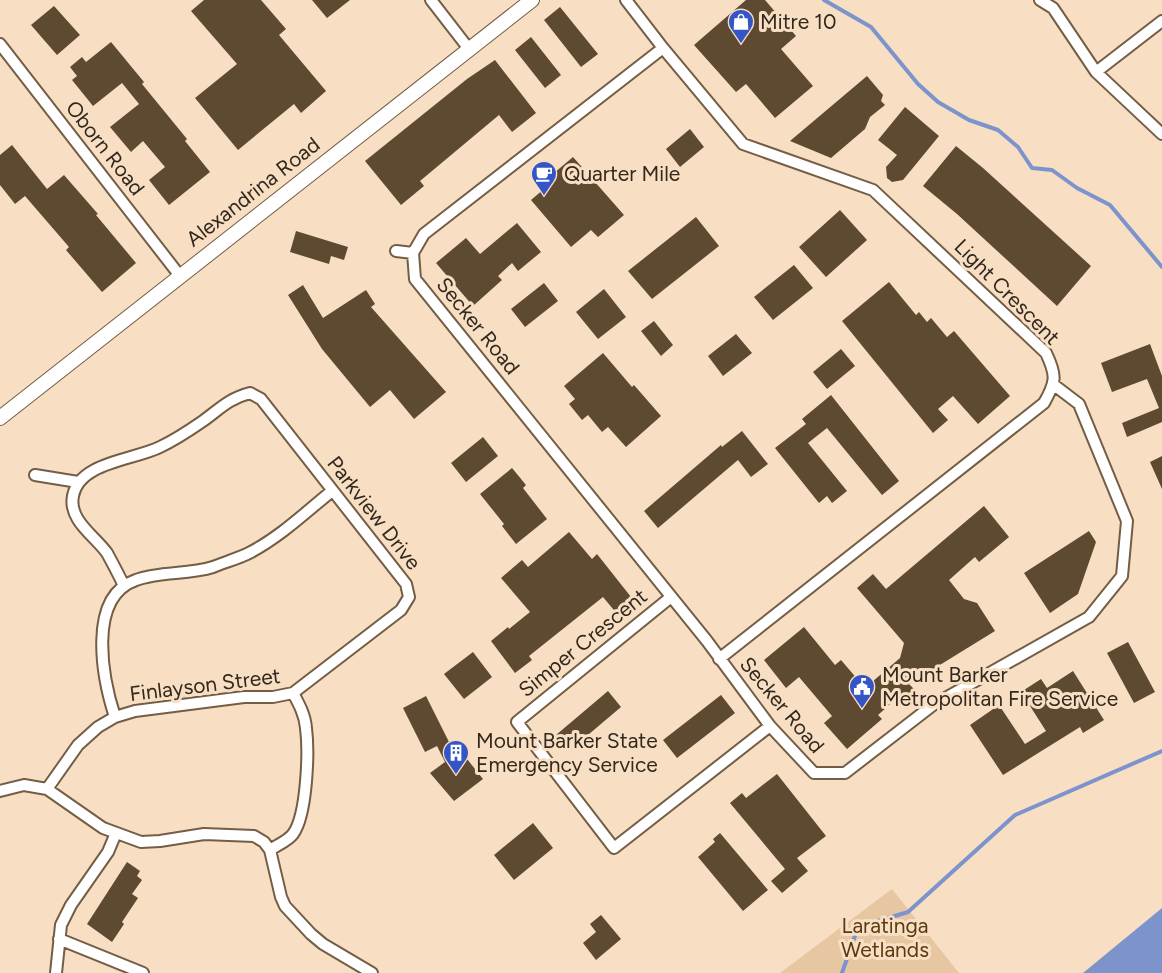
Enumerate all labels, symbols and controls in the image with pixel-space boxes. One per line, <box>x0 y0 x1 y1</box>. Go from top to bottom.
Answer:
shop icon: Mitre 10 <box>726 7 756 45</box>
place label: Mitre 10 <box>760 9 836 34</box>
street label: Oborn Road <box>61 95 150 200</box>
street label: Alexandrina Road <box>181 132 325 252</box>
cafe icon: Quarter Mile <box>529 159 559 197</box>
place label: Quarter Mile <box>564 161 680 186</box>
street label: Light Crescent <box>949 234 1065 350</box>
street label: Secker Road <box>432 272 525 379</box>
street label: Parkview Drive <box>322 451 426 574</box>
street label: Simper Crescent <box>514 583 652 702</box>
street label: Secker Road <box>735 652 830 758</box>
place label: Mount Barker Metropolitan Fire Service <box>882 662 1118 711</box>
street label: Finlayson Street <box>128 663 282 706</box>
public building icon: Mount Barker Metropolitan Fire Service <box>847 672 877 710</box>
place label: Mount Barker State Emergency Service <box>476 728 658 777</box>
building icon: Mount Barker State Emergency Service <box>441 738 471 776</box>
park label: Laratinga Wetlands <box>841 913 929 962</box>

